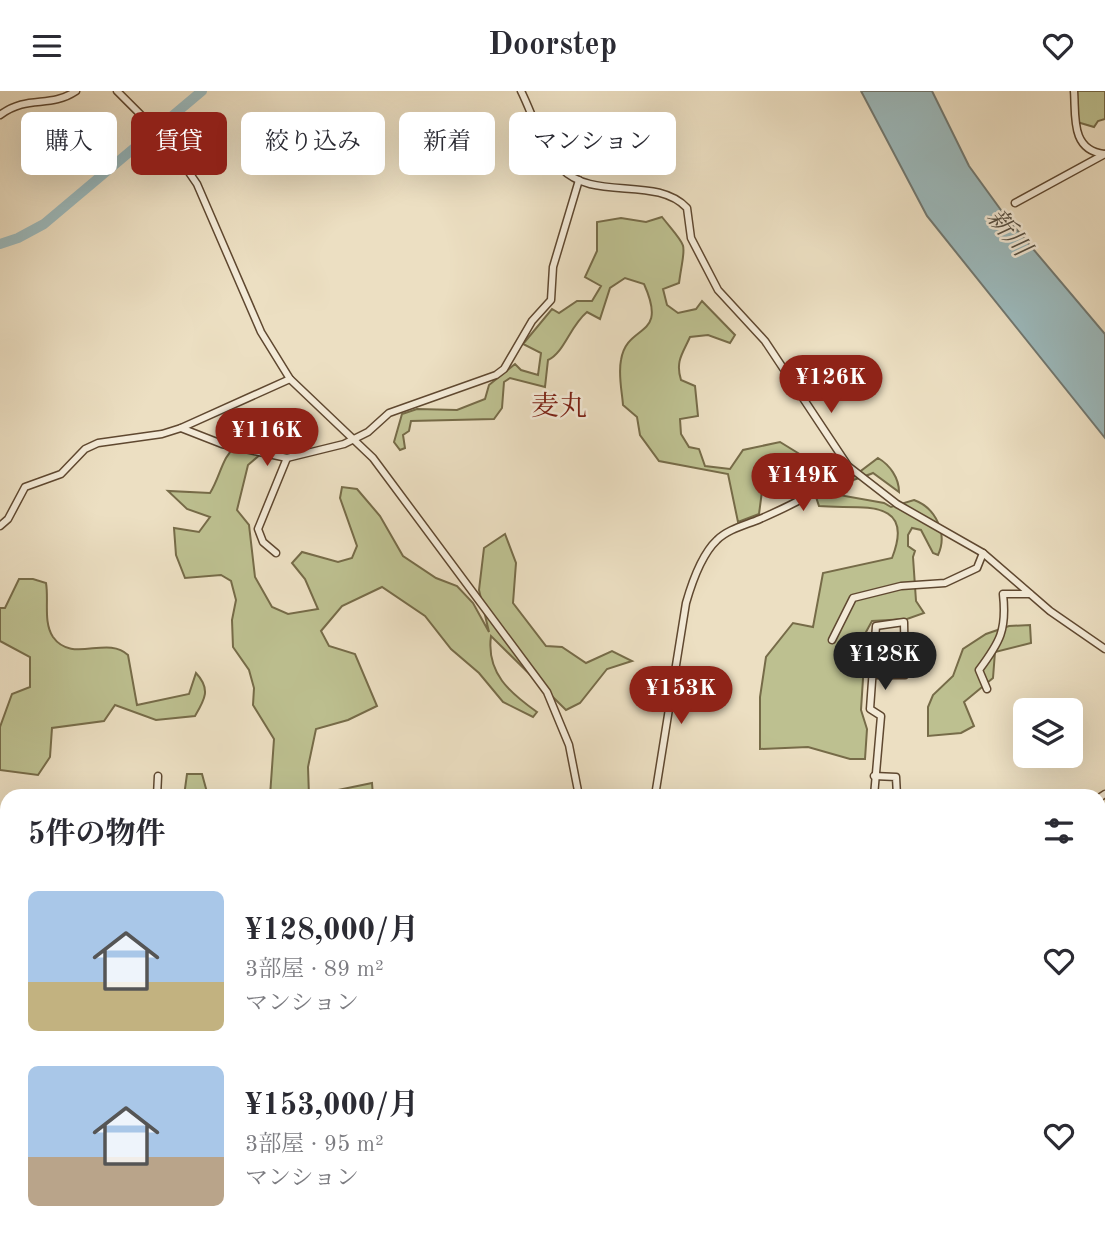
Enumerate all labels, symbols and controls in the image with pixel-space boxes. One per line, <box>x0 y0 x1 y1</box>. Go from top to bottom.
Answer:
icon: menu <box>28 27 66 65</box>
icon: heart <box>1039 27 1077 65</box>
text: Doorstep <box>488 30 617 62</box>
chip: 購入 <box>21 112 117 175</box>
chip: 賃貸 <box>131 112 227 175</box>
chip: 絞り込み <box>241 112 385 175</box>
chip: 新着 <box>399 112 495 175</box>
chip: マンション <box>509 112 676 175</box>
water label: 新川 <box>982 203 1038 264</box>
pin: ¥126K <box>782 355 880 415</box>
text: ¥126K <box>795 366 867 389</box>
district label: 麦丸 <box>531 391 587 422</box>
pin: ¥116K <box>218 409 316 468</box>
text: ¥116K <box>231 419 303 442</box>
pin: ¥149K <box>754 453 852 513</box>
text: ¥149K <box>767 464 839 487</box>
pin: ¥128K <box>836 633 934 692</box>
text: ¥128K <box>849 643 921 666</box>
pin: ¥153K <box>632 667 730 726</box>
text: ¥153K <box>645 677 717 700</box>
map controls <box>1013 698 1083 768</box>
button: layers <box>1013 698 1083 768</box>
icon: filters <box>1040 812 1078 850</box>
text: 5件の物件 <box>28 820 165 850</box>
text: ¥128,000/月 <box>245 916 419 946</box>
icon: home <box>84 919 168 1003</box>
icon: heart <box>1040 942 1078 980</box>
text: 3部屋 · 89 m² <box>245 958 384 981</box>
text: マンション <box>245 992 359 1015</box>
text: ¥153,000/月 <box>245 1091 419 1121</box>
icon: home <box>84 1094 168 1178</box>
icon: heart <box>1040 1117 1078 1155</box>
text: 3部屋 · 95 m² <box>245 1133 384 1156</box>
text: マンション <box>245 1167 359 1190</box>

